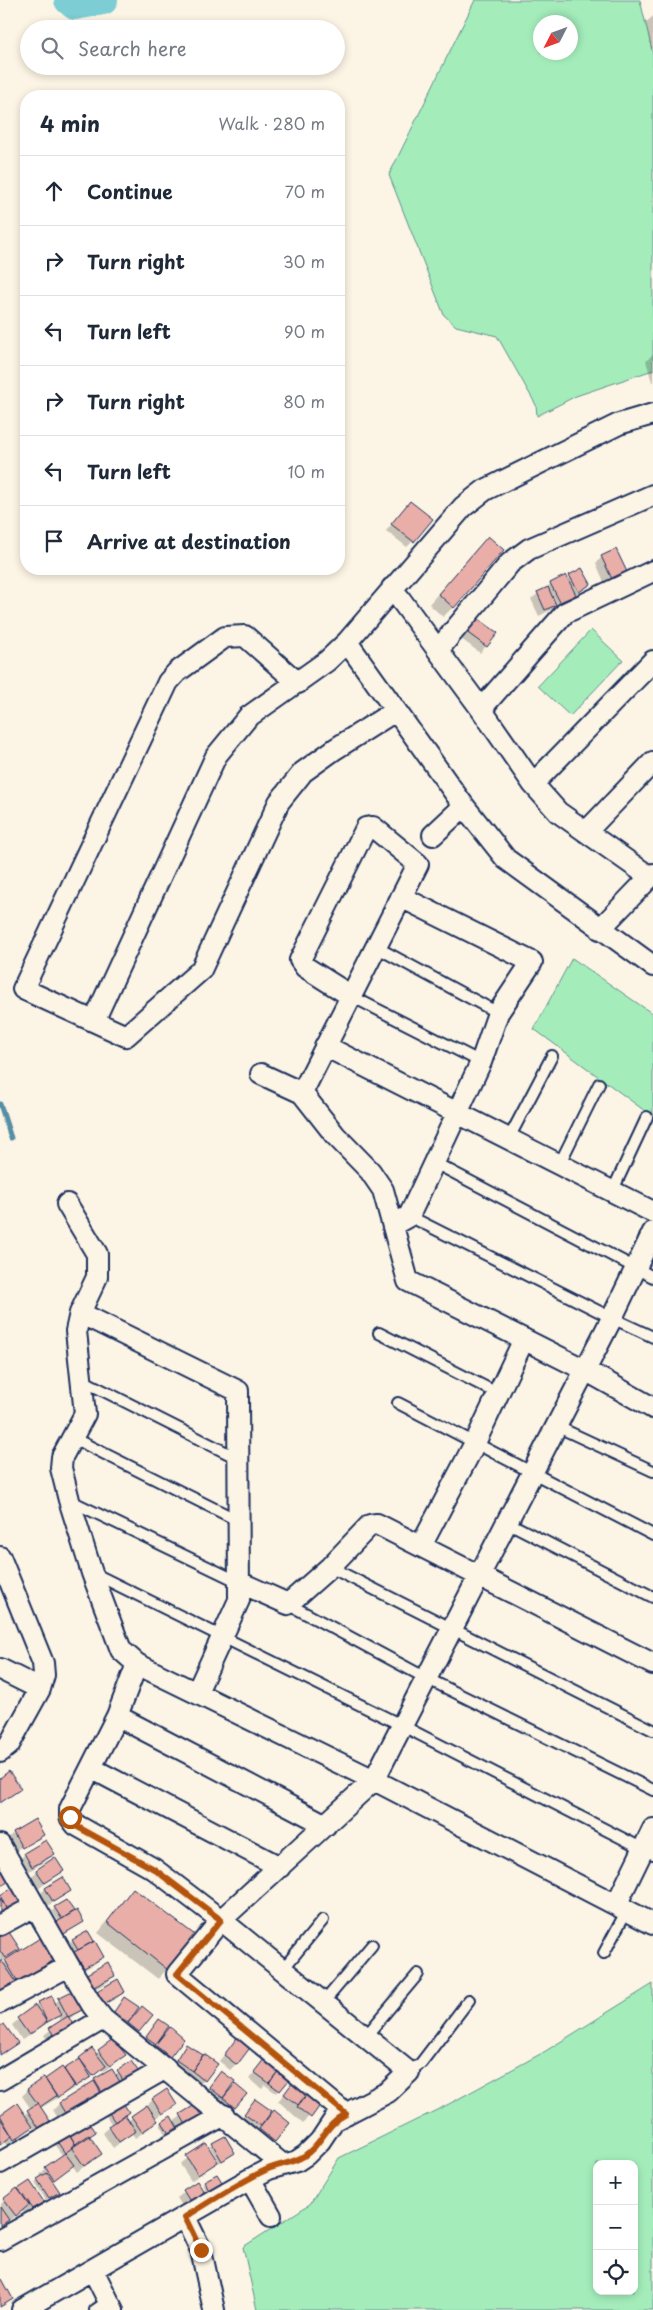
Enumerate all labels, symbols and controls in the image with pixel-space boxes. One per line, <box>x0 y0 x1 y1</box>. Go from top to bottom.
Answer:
north arrow <box>533 15 578 60</box>
search box <box>20 20 345 75</box>
icon: search <box>38 34 66 62</box>
text: Search here <box>78 34 187 62</box>
text: 4 min <box>40 107 100 139</box>
text: Walk · 280 m <box>218 111 325 135</box>
icon: ahead <box>40 177 68 205</box>
text: Continue <box>87 177 173 205</box>
text: 70 m <box>285 179 325 203</box>
icon: right <box>40 247 68 275</box>
text: Turn right <box>87 247 185 275</box>
text: 30 m <box>283 249 325 273</box>
icon: left <box>40 317 68 345</box>
text: Turn left <box>87 317 171 345</box>
text: 90 m <box>284 319 325 343</box>
icon: right <box>40 387 68 415</box>
text: Turn right <box>87 387 185 415</box>
text: 80 m <box>283 389 325 413</box>
icon: left <box>40 457 68 485</box>
text: Turn left <box>87 457 171 485</box>
text: 10 m <box>288 459 325 483</box>
icon: arrive <box>40 527 68 555</box>
text: Arrive at destination <box>87 527 291 555</box>
route start <box>59 1806 82 1829</box>
map controls <box>593 2160 638 2295</box>
button: + <box>593 2160 638 2205</box>
button: − <box>593 2205 638 2250</box>
route end <box>190 2239 213 2262</box>
button: locate <box>593 2250 638 2295</box>

